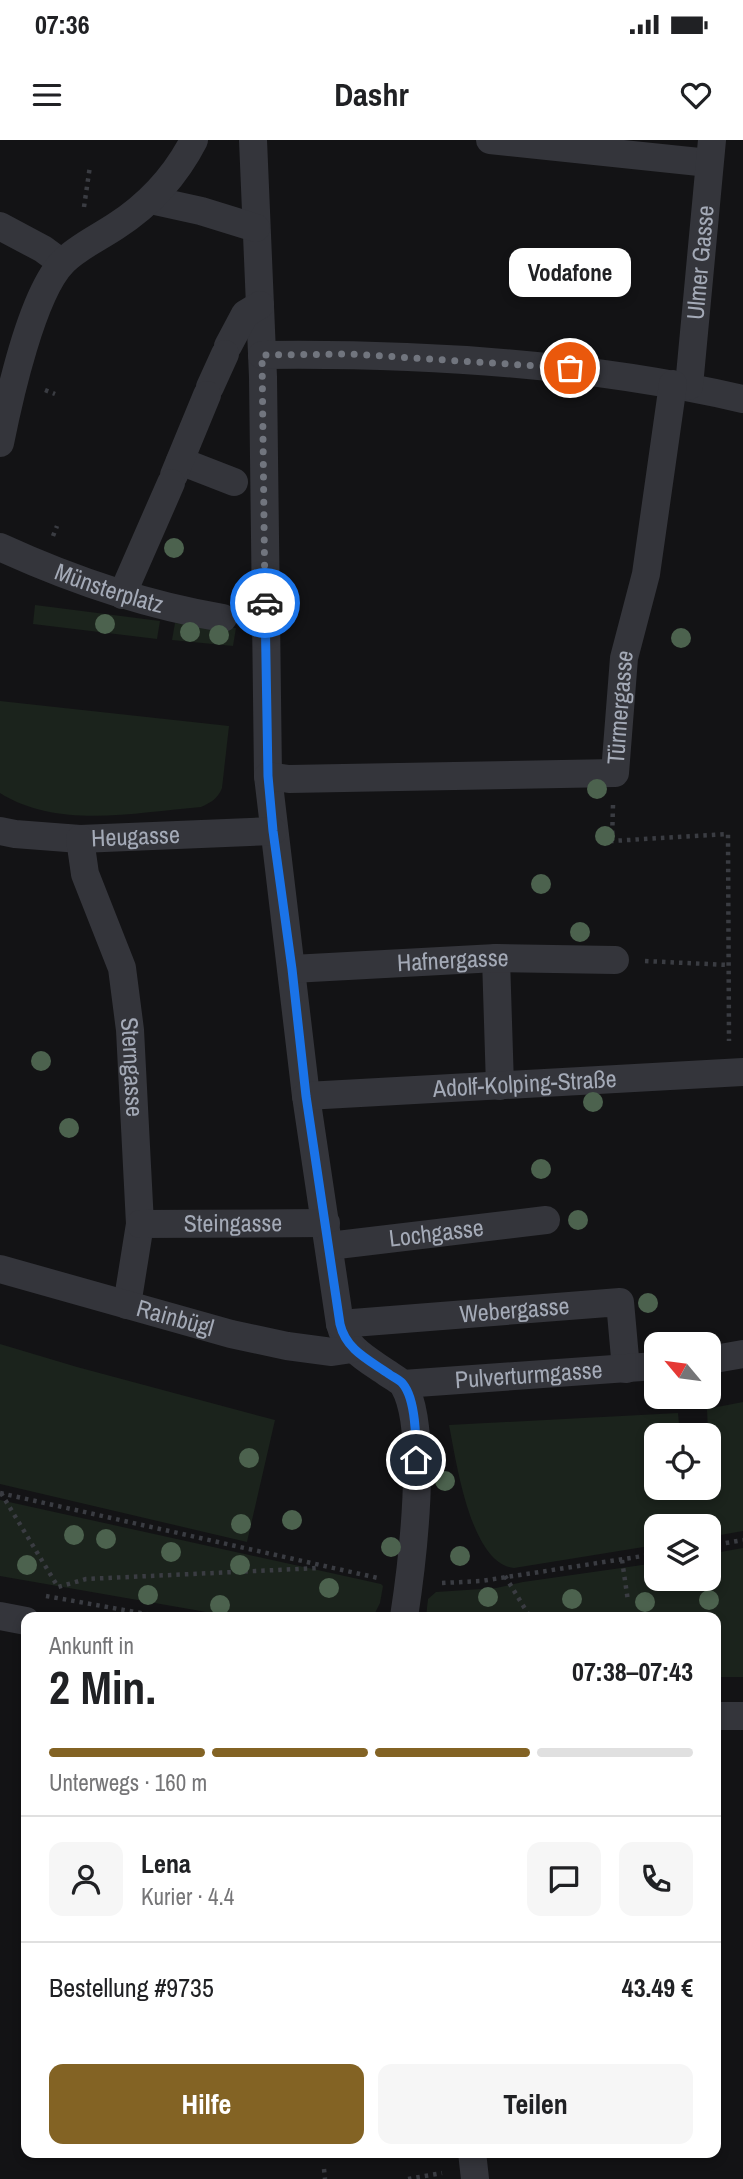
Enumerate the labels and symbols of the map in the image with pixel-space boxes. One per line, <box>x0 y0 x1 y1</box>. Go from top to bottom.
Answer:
street label: Ulmer Gasse <box>678 204 721 321</box>
callout: Vodafone <box>509 249 631 298</box>
pin <box>540 338 600 398</box>
street label: Münsterplatz <box>50 555 167 620</box>
courier <box>230 568 300 638</box>
street label: Türmergasse <box>599 646 640 766</box>
street label: Heugasse <box>90 818 180 854</box>
street label: Hafnergasse <box>396 941 509 978</box>
street label: Sterngasse <box>113 1015 151 1118</box>
street label: Adolf-Kolping-Straße <box>431 1062 617 1104</box>
street label: Steingasse <box>184 1206 282 1239</box>
street label: Lochgasse <box>387 1211 485 1254</box>
street label: Webergasse <box>458 1289 571 1330</box>
street label: Rainbügl <box>133 1291 218 1343</box>
north arrow <box>644 1332 721 1409</box>
street label: Pulverturmgasse <box>454 1353 603 1395</box>
pin <box>386 1430 446 1490</box>

